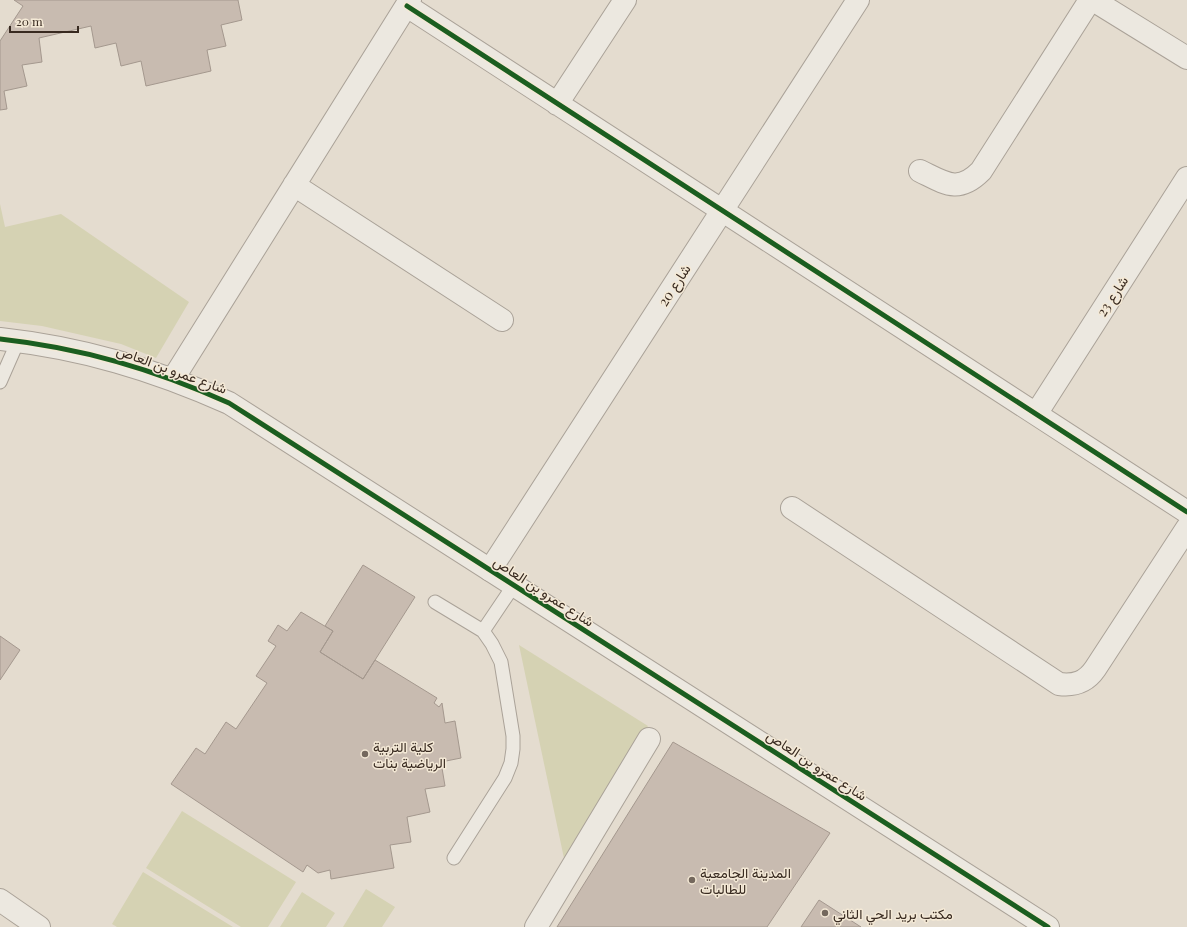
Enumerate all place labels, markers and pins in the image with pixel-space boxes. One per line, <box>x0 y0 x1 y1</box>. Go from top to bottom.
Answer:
place label: كلية التربية الرياضية بنات <box>373 737 446 772</box>
marker: كلية التربية الرياضية بنات <box>360 749 370 759</box>
place label: المدينة الجامعية للطالبات <box>700 863 791 898</box>
marker: المدينة الجامعية للطالبات <box>687 875 697 885</box>
place label: مكتب بريد الحي الثاني <box>833 904 953 926</box>
marker: مكتب بريد الحي الثاني <box>820 908 830 918</box>

